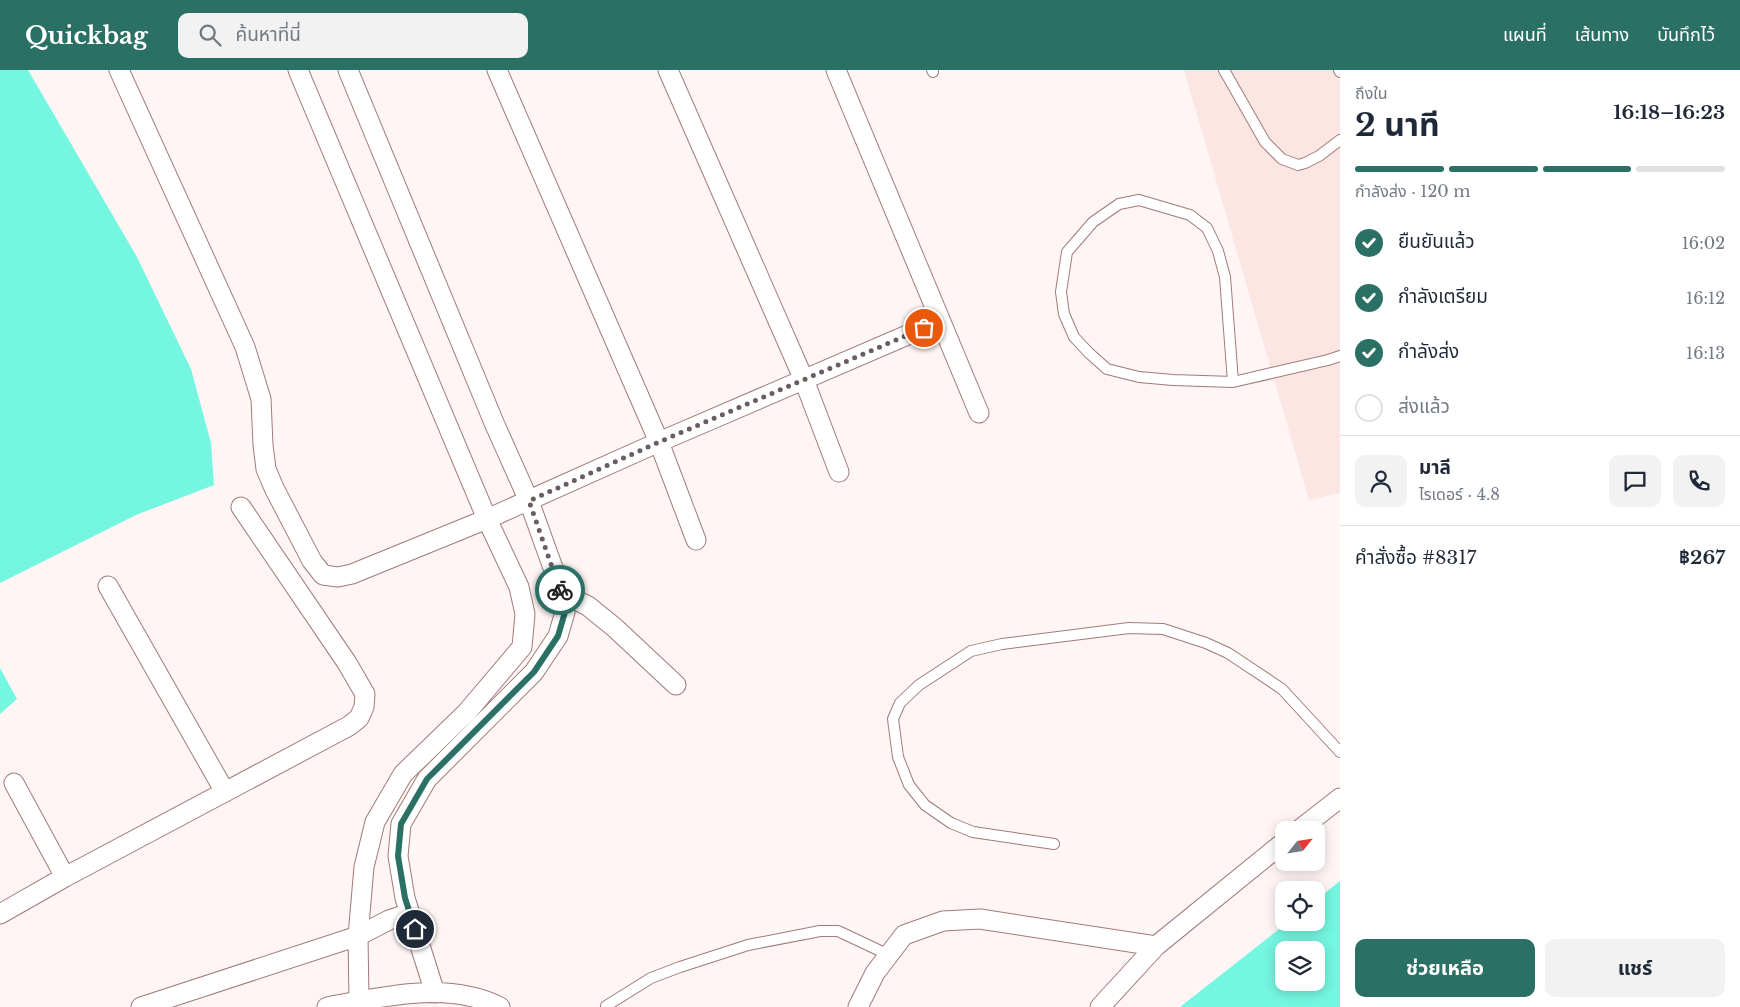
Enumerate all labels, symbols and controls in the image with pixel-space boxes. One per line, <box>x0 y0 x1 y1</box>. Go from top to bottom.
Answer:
search box <box>178 13 528 58</box>
text: Quickbag <box>25 21 148 50</box>
icon: search <box>196 21 224 49</box>
text: ค้นหาที่นี่ <box>236 23 301 46</box>
text: แผนที่ <box>1503 24 1547 46</box>
text: เส้นทาง <box>1575 24 1629 46</box>
text: บันทึกไว้ <box>1657 24 1715 46</box>
text: ถึงใน <box>1355 83 1388 103</box>
text: 16:18–16:23 <box>1613 101 1725 124</box>
text: 2 นาที <box>1355 105 1440 145</box>
text: กำลังส่ง · 120 m <box>1355 181 1471 201</box>
icon: check <box>1355 229 1383 257</box>
text: ยืนยันแล้ว <box>1398 230 1475 253</box>
text: 16:02 <box>1682 233 1725 253</box>
icon: check <box>1355 284 1383 312</box>
text: กำลังเตรียม <box>1398 285 1488 308</box>
text: 16:12 <box>1686 288 1725 308</box>
pin <box>903 307 945 349</box>
icon: bag <box>910 314 938 342</box>
icon: check <box>1355 339 1383 367</box>
text: กำลังส่ง <box>1398 340 1459 363</box>
text: 16:13 <box>1686 343 1725 363</box>
text: ส่งแล้ว <box>1398 395 1450 418</box>
button: person <box>1355 455 1407 507</box>
button: chat <box>1609 455 1661 507</box>
button: phone <box>1673 455 1725 507</box>
text: มาลี <box>1419 456 1451 479</box>
text: ไรเดอร์ · 4.8 <box>1419 484 1500 504</box>
text: คำสั่งซื้อ #8317 <box>1355 546 1476 569</box>
text: ฿267 <box>1679 546 1725 569</box>
courier <box>535 565 585 615</box>
icon: bike <box>546 576 574 604</box>
north arrow <box>1275 821 1325 871</box>
map controls <box>1275 821 1325 991</box>
button: locate <box>1275 881 1325 931</box>
pin <box>394 908 436 950</box>
icon: home <box>401 915 429 943</box>
button: ช่วยเหลือ <box>1355 939 1535 997</box>
button: แชร์ <box>1545 939 1725 997</box>
button: layers <box>1275 941 1325 991</box>

